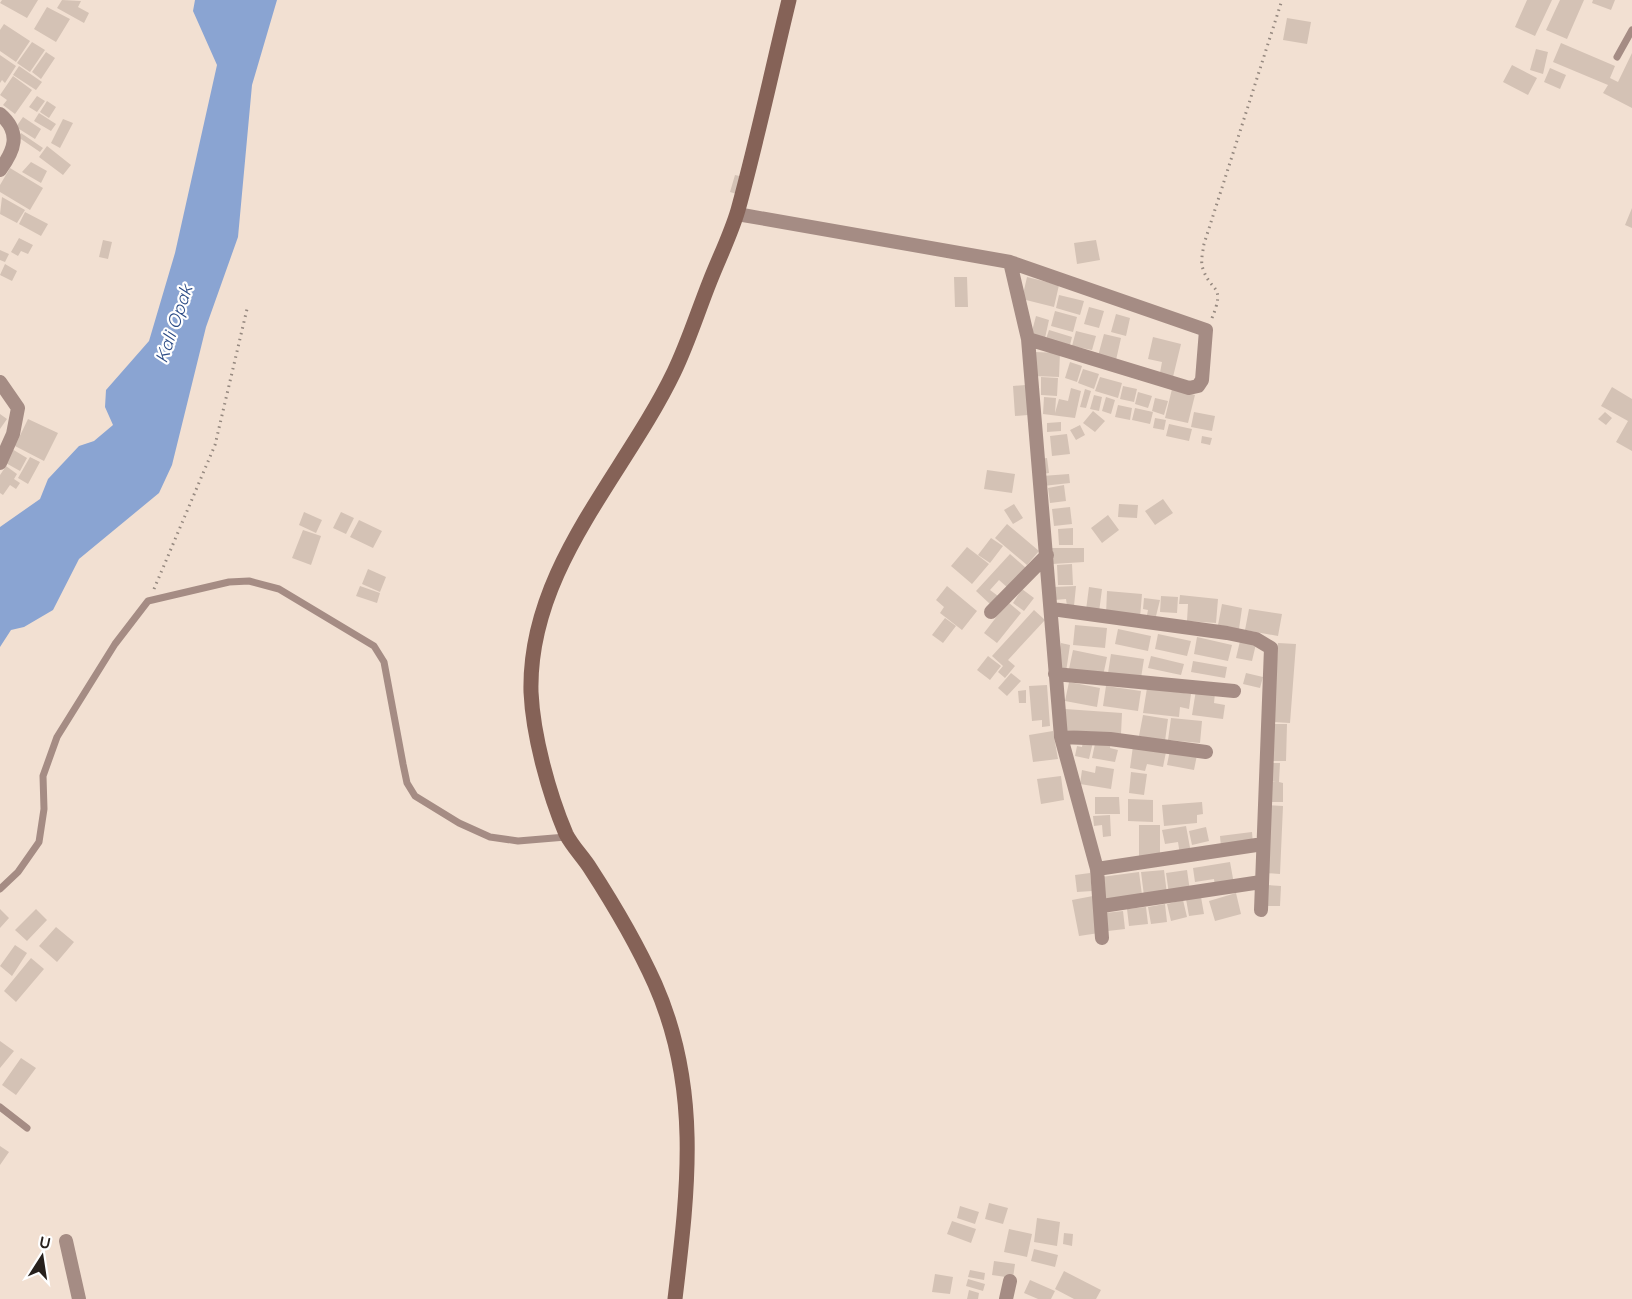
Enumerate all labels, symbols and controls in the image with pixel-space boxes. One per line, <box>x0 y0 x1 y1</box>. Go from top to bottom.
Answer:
water label: Kali Opak <box>149 280 198 366</box>
north arrow <box>12 1227 72 1287</box>
text: U <box>38 1231 53 1253</box>

